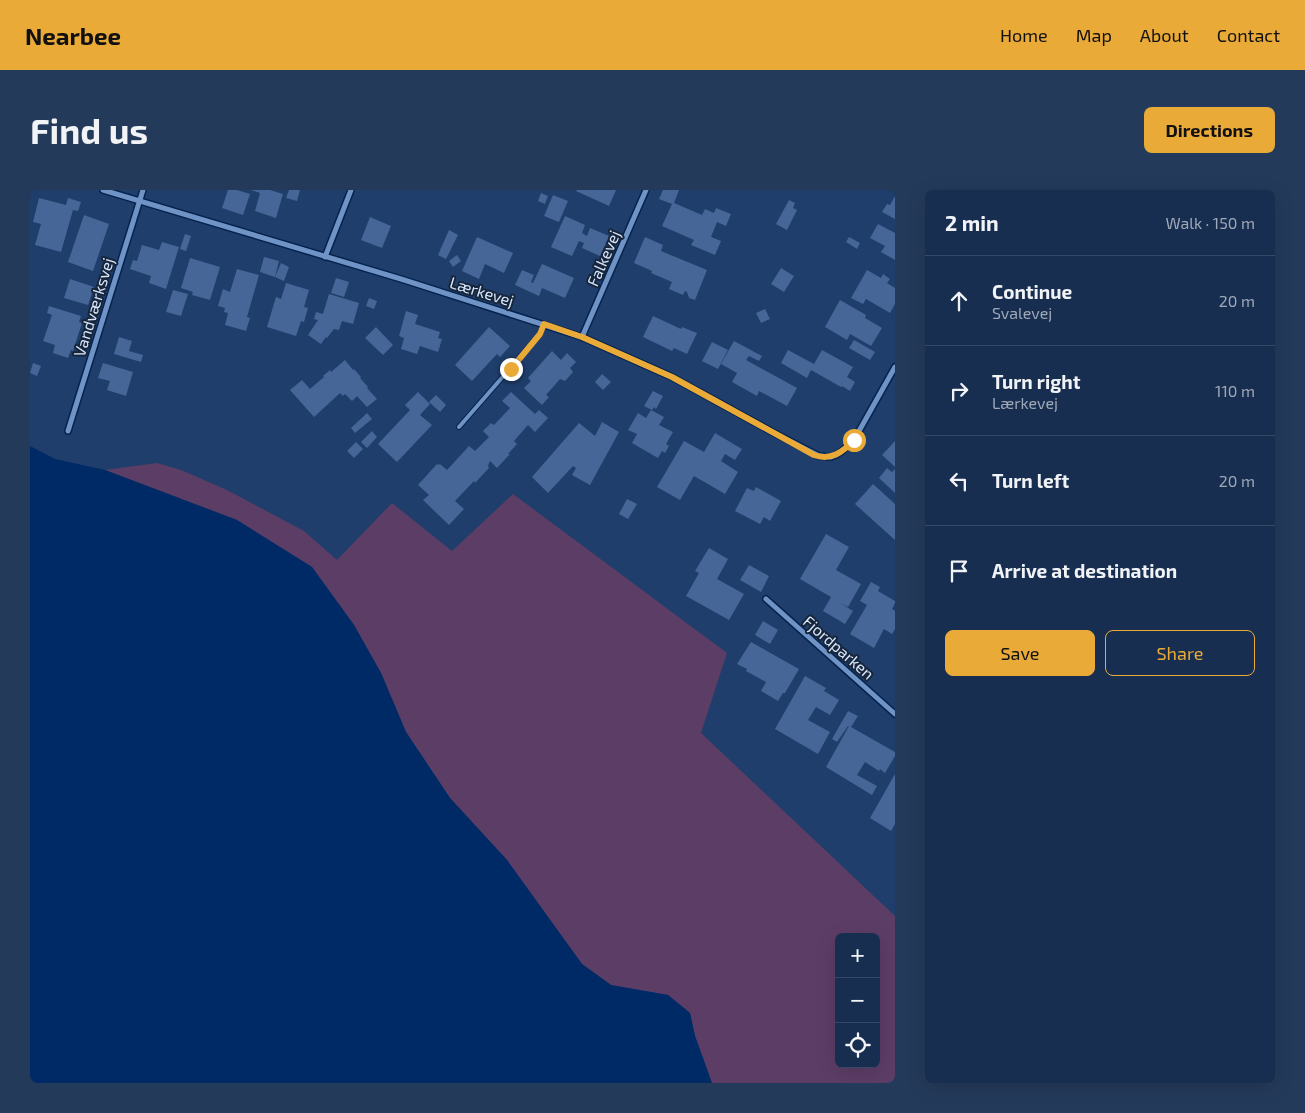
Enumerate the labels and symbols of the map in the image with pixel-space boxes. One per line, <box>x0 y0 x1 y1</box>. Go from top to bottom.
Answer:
street label: Falkevej <box>582 227 625 289</box>
street label: Vandværksvej <box>69 255 118 359</box>
street label: Lærkevej <box>447 272 516 311</box>
route end <box>500 358 523 381</box>
route start <box>843 429 866 452</box>
street label: Fjordparken <box>799 611 878 684</box>

